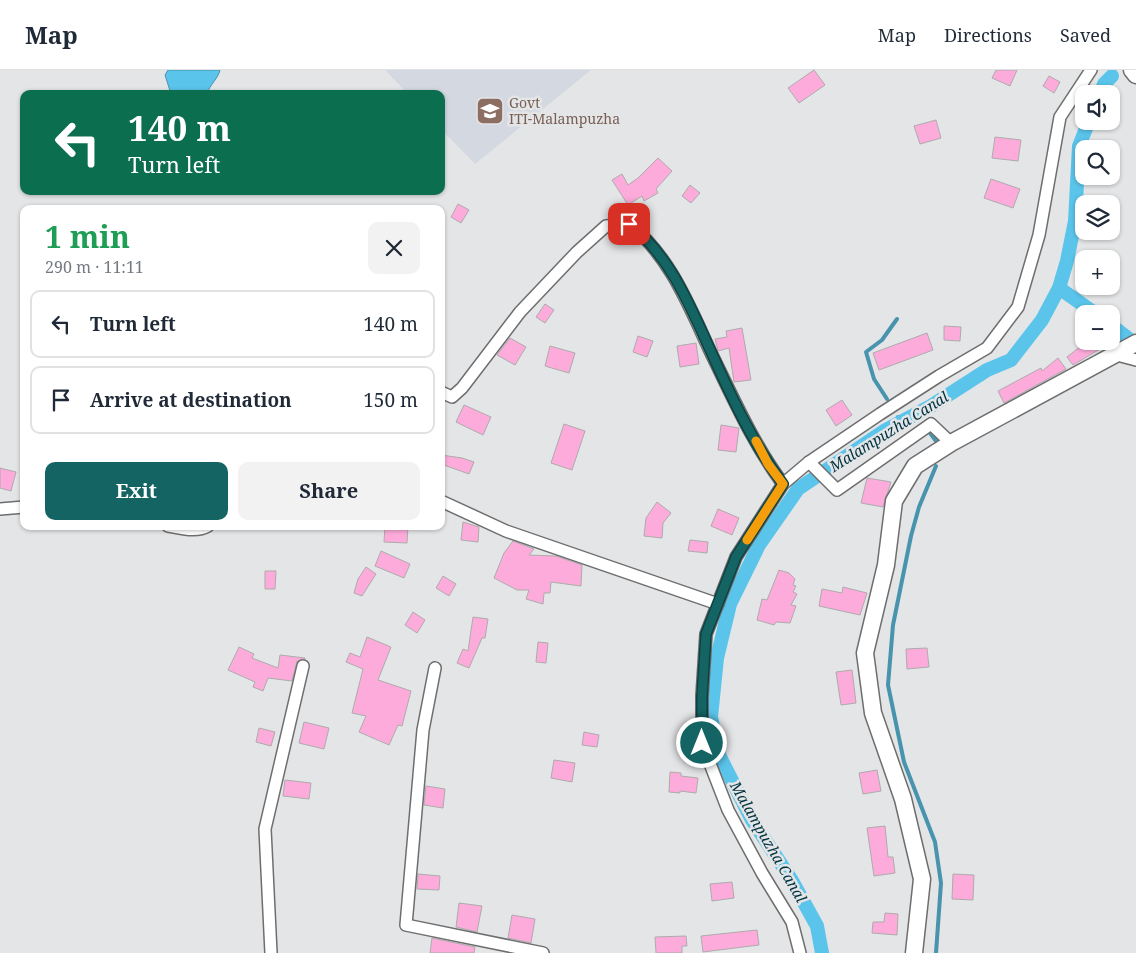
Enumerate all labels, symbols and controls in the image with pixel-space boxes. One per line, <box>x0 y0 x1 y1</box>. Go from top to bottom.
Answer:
text: Map <box>25 18 78 51</box>
text: Map <box>878 23 916 47</box>
text: Directions <box>944 23 1032 47</box>
text: Saved <box>1060 23 1111 47</box>
map controls <box>1075 85 1120 350</box>
button: sound <box>1075 85 1120 130</box>
place label: Govt ITI-Malampuzha <box>509 93 620 128</box>
school or university icon: Govt ITI-Malampuzha <box>475 96 505 126</box>
text: 140 m <box>128 104 231 151</box>
icon: left <box>45 110 110 175</box>
button: search <box>1075 140 1120 185</box>
text: Turn left <box>128 149 220 179</box>
button: layers <box>1075 195 1120 240</box>
pin <box>608 203 650 245</box>
icon: arrive <box>615 210 643 238</box>
text: 1 min <box>45 216 130 257</box>
button: close <box>368 222 420 274</box>
button: + <box>1075 250 1120 295</box>
text: 290 m · 11:11 <box>45 256 144 278</box>
button: − <box>1075 305 1120 350</box>
icon: left <box>47 310 75 338</box>
text: Turn left <box>90 311 176 337</box>
text: 140 m <box>363 311 418 337</box>
icon: arrive <box>47 386 75 414</box>
water label: Malampuzha Canal <box>824 386 952 476</box>
text: Arrive at destination <box>90 387 292 413</box>
text: 150 m <box>363 387 418 413</box>
button: Exit <box>45 462 228 520</box>
button: Share <box>238 462 420 520</box>
position arrow <box>675 716 727 768</box>
water label: Malampuzha Canal <box>726 776 812 906</box>

